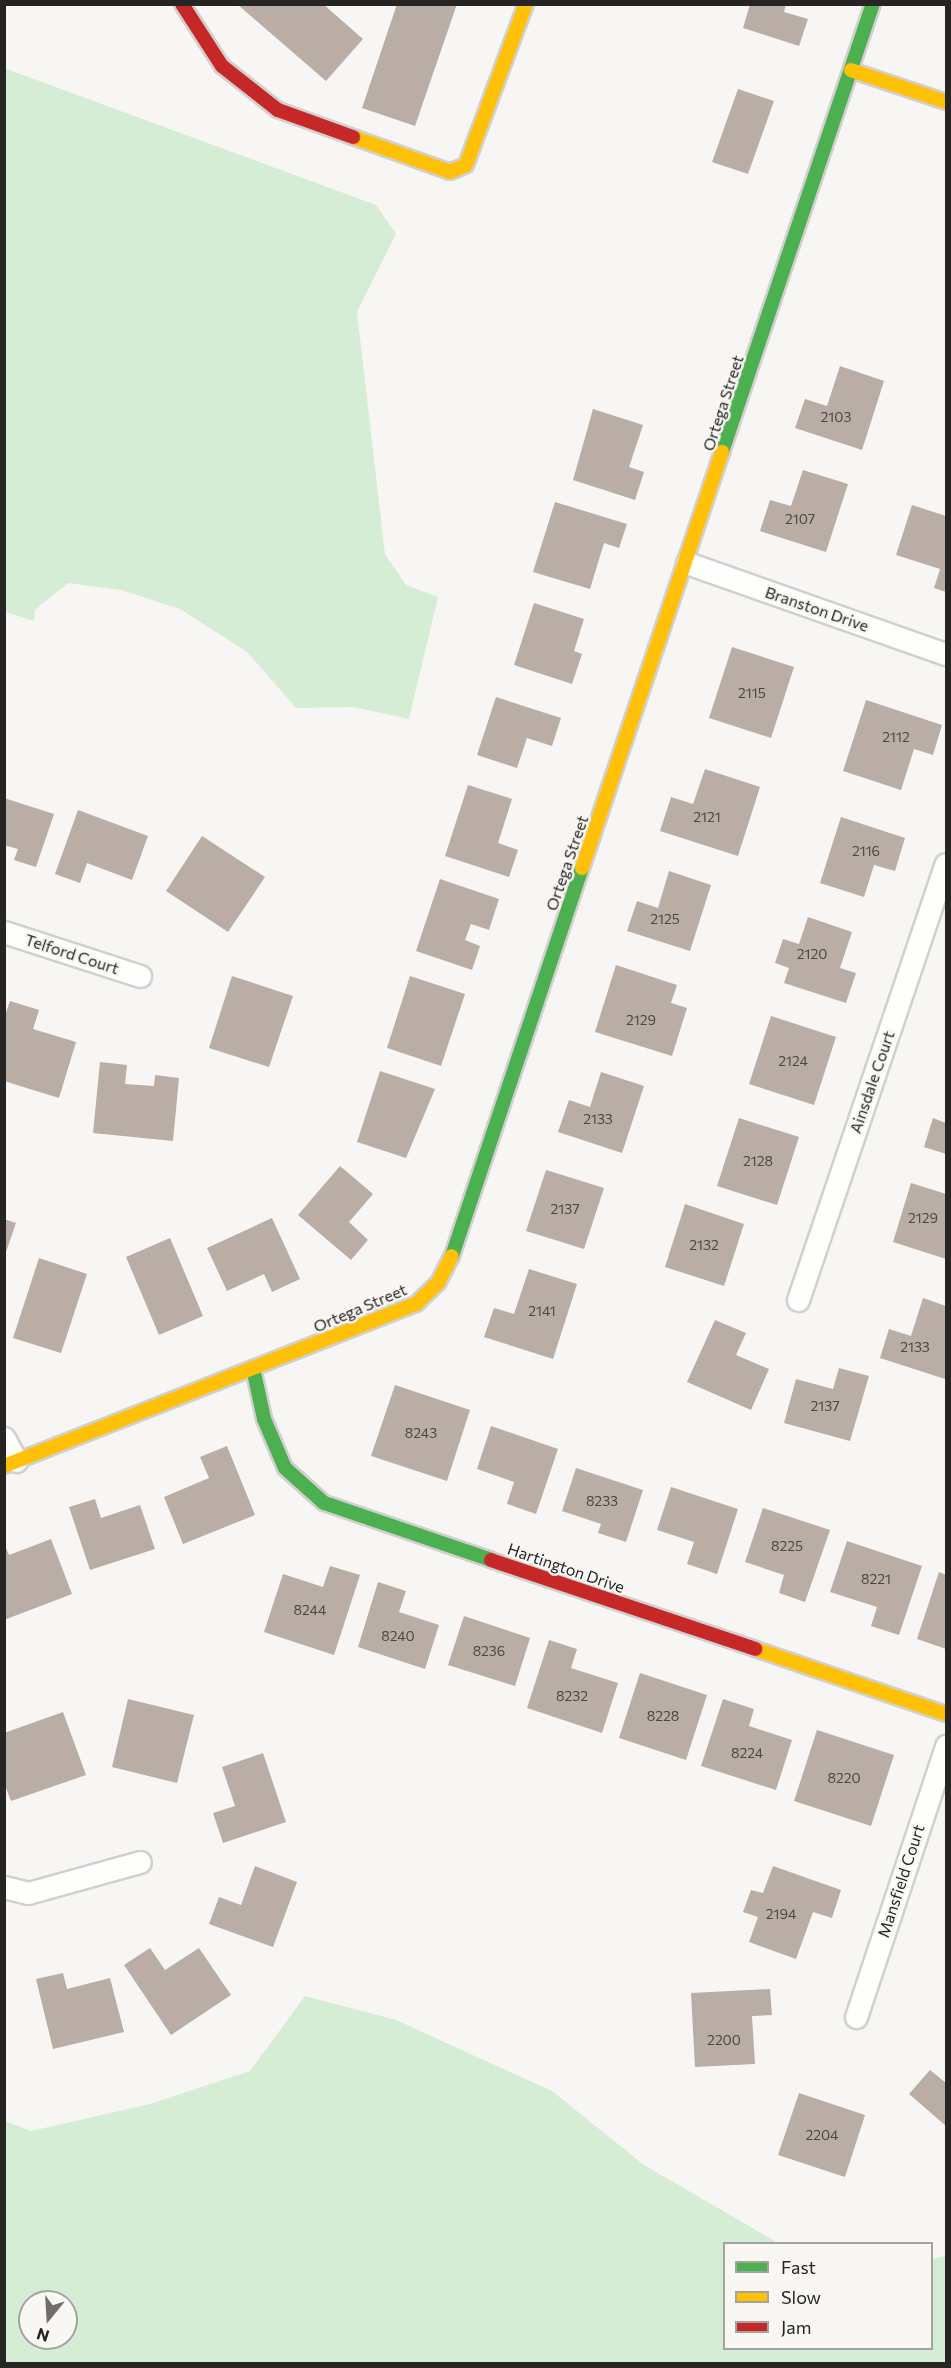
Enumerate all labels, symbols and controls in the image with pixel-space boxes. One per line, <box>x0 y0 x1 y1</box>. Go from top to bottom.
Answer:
street label: Ortega Street <box>698 353 748 453</box>
house number: 2103 <box>821 409 851 425</box>
house number: 2107 <box>785 511 815 527</box>
street label: Branston Drive <box>763 582 871 636</box>
house number: 2115 <box>738 685 766 701</box>
house number: 2112 <box>882 729 910 745</box>
house number: 2121 <box>693 809 721 825</box>
street label: Ortega Street <box>542 813 592 913</box>
house number: 2116 <box>852 843 880 859</box>
house number: 2125 <box>650 911 680 927</box>
street label: Telford Court <box>23 930 121 978</box>
house number: 2120 <box>797 946 827 962</box>
house number: 2129 <box>626 1012 656 1028</box>
street label: Ainsdale Court <box>845 1028 899 1136</box>
house number: 2124 <box>778 1053 808 1069</box>
house number: 2133 <box>583 1111 613 1127</box>
house number: 2128 <box>743 1153 773 1169</box>
house number: 2137 <box>550 1201 580 1217</box>
house number: 2129 <box>908 1210 938 1226</box>
house number: 2132 <box>689 1237 719 1253</box>
street label: Ortega Street <box>310 1280 410 1336</box>
house number: 2141 <box>528 1303 556 1319</box>
house number: 2133 <box>900 1339 930 1355</box>
house number: 2137 <box>810 1398 840 1414</box>
house number: 8243 <box>405 1425 437 1441</box>
house number: 8233 <box>586 1493 618 1509</box>
house number: 8225 <box>771 1538 803 1554</box>
street label: Hartington Drive <box>505 1539 627 1597</box>
house number: 8221 <box>861 1571 891 1587</box>
house number: 8244 <box>294 1602 326 1618</box>
house number: 8240 <box>381 1628 415 1644</box>
house number: 8236 <box>473 1643 505 1659</box>
house number: 8232 <box>556 1688 588 1704</box>
house number: 8228 <box>647 1708 679 1724</box>
house number: 8224 <box>731 1745 763 1761</box>
house number: 8220 <box>827 1770 861 1786</box>
street label: Mansfield Court <box>874 1822 928 1940</box>
house number: 2194 <box>766 1906 796 1922</box>
house number: 2200 <box>707 2032 741 2048</box>
house number: 2204 <box>805 2127 839 2143</box>
legend <box>723 2242 933 2350</box>
text: Fast <box>781 2256 816 2278</box>
text: Slow <box>781 2286 821 2308</box>
north arrow <box>18 2290 78 2350</box>
text: Jam <box>781 2316 811 2338</box>
text: N <box>34 2325 52 2347</box>

